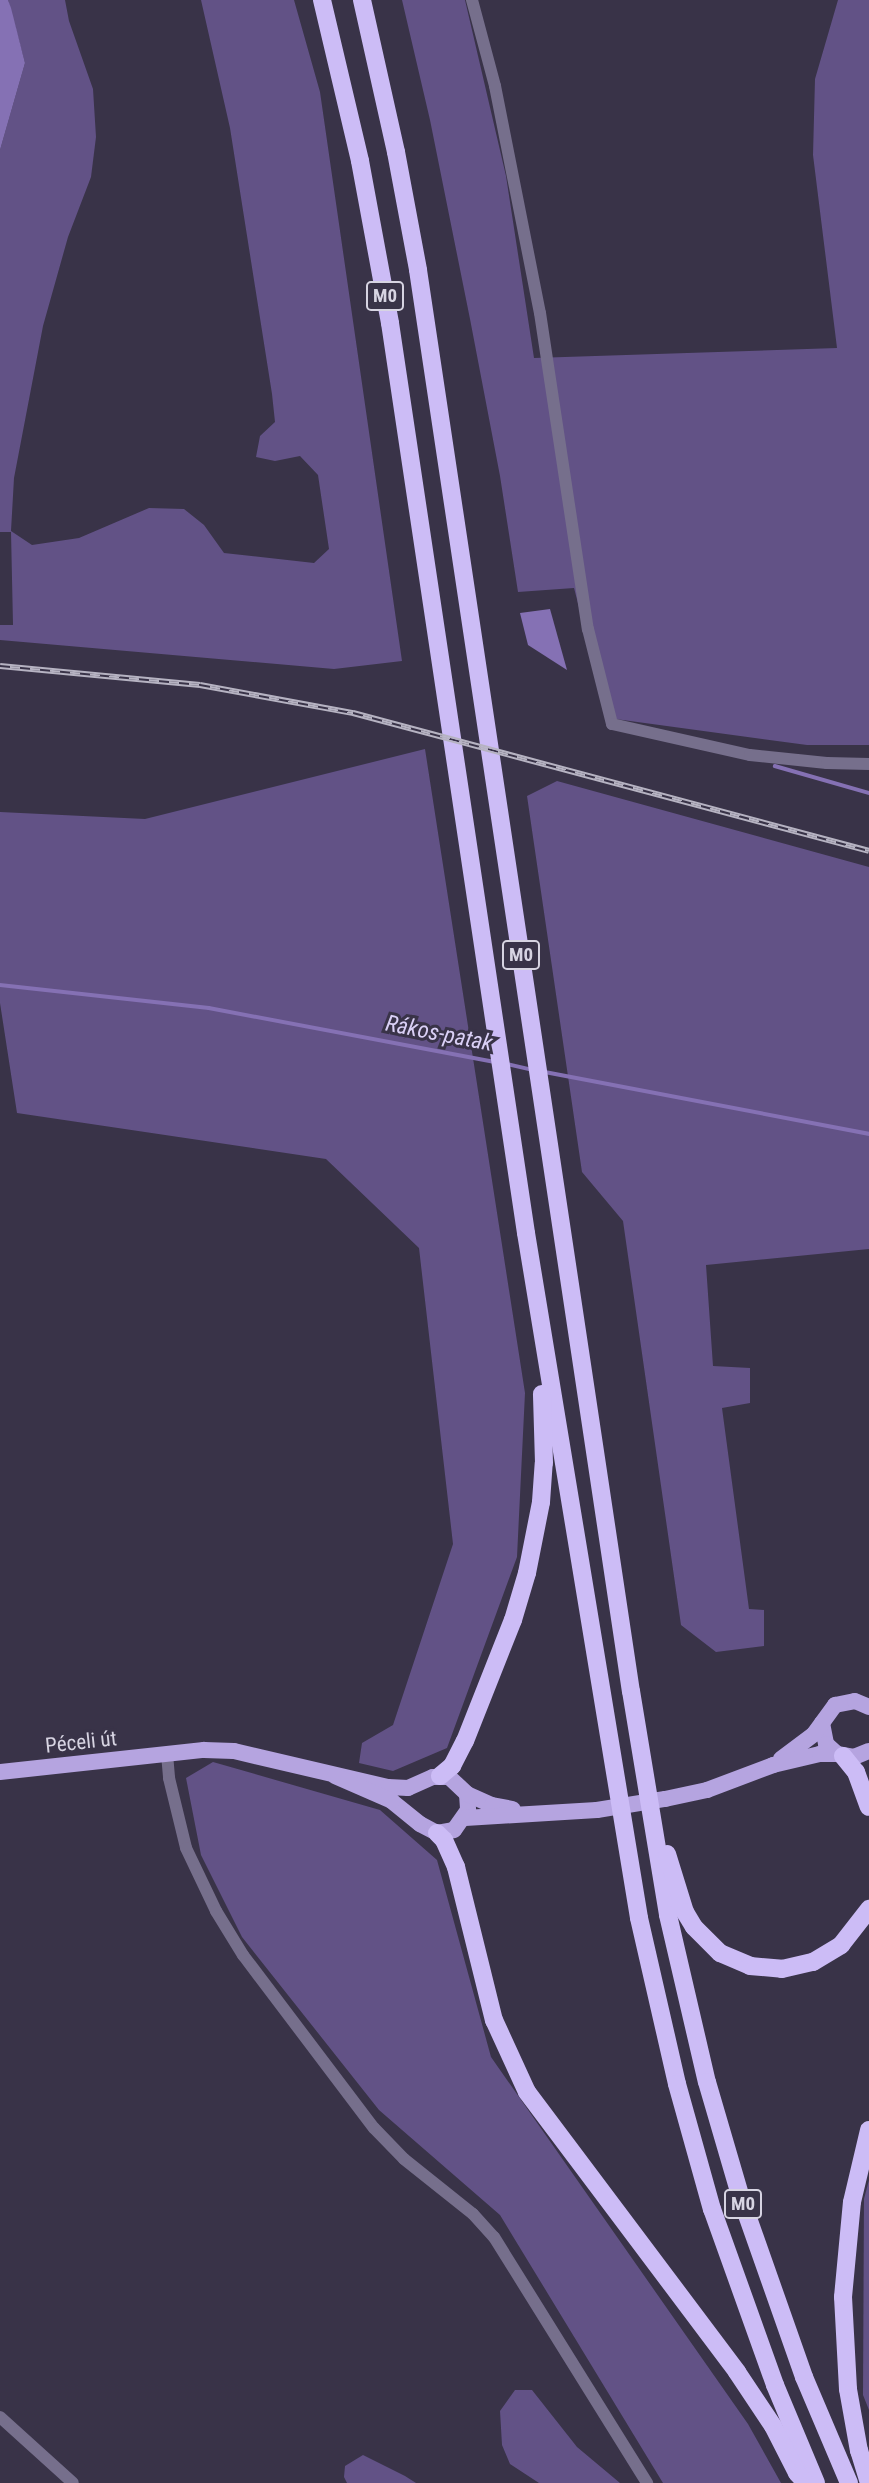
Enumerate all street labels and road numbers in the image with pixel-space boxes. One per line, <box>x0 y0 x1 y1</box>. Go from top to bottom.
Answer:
road number: M0 <box>366 280 404 312</box>
road number: M0 <box>502 939 540 970</box>
street label: Péceli út <box>44 1726 118 1758</box>
road number: M0 <box>724 2188 762 2220</box>

